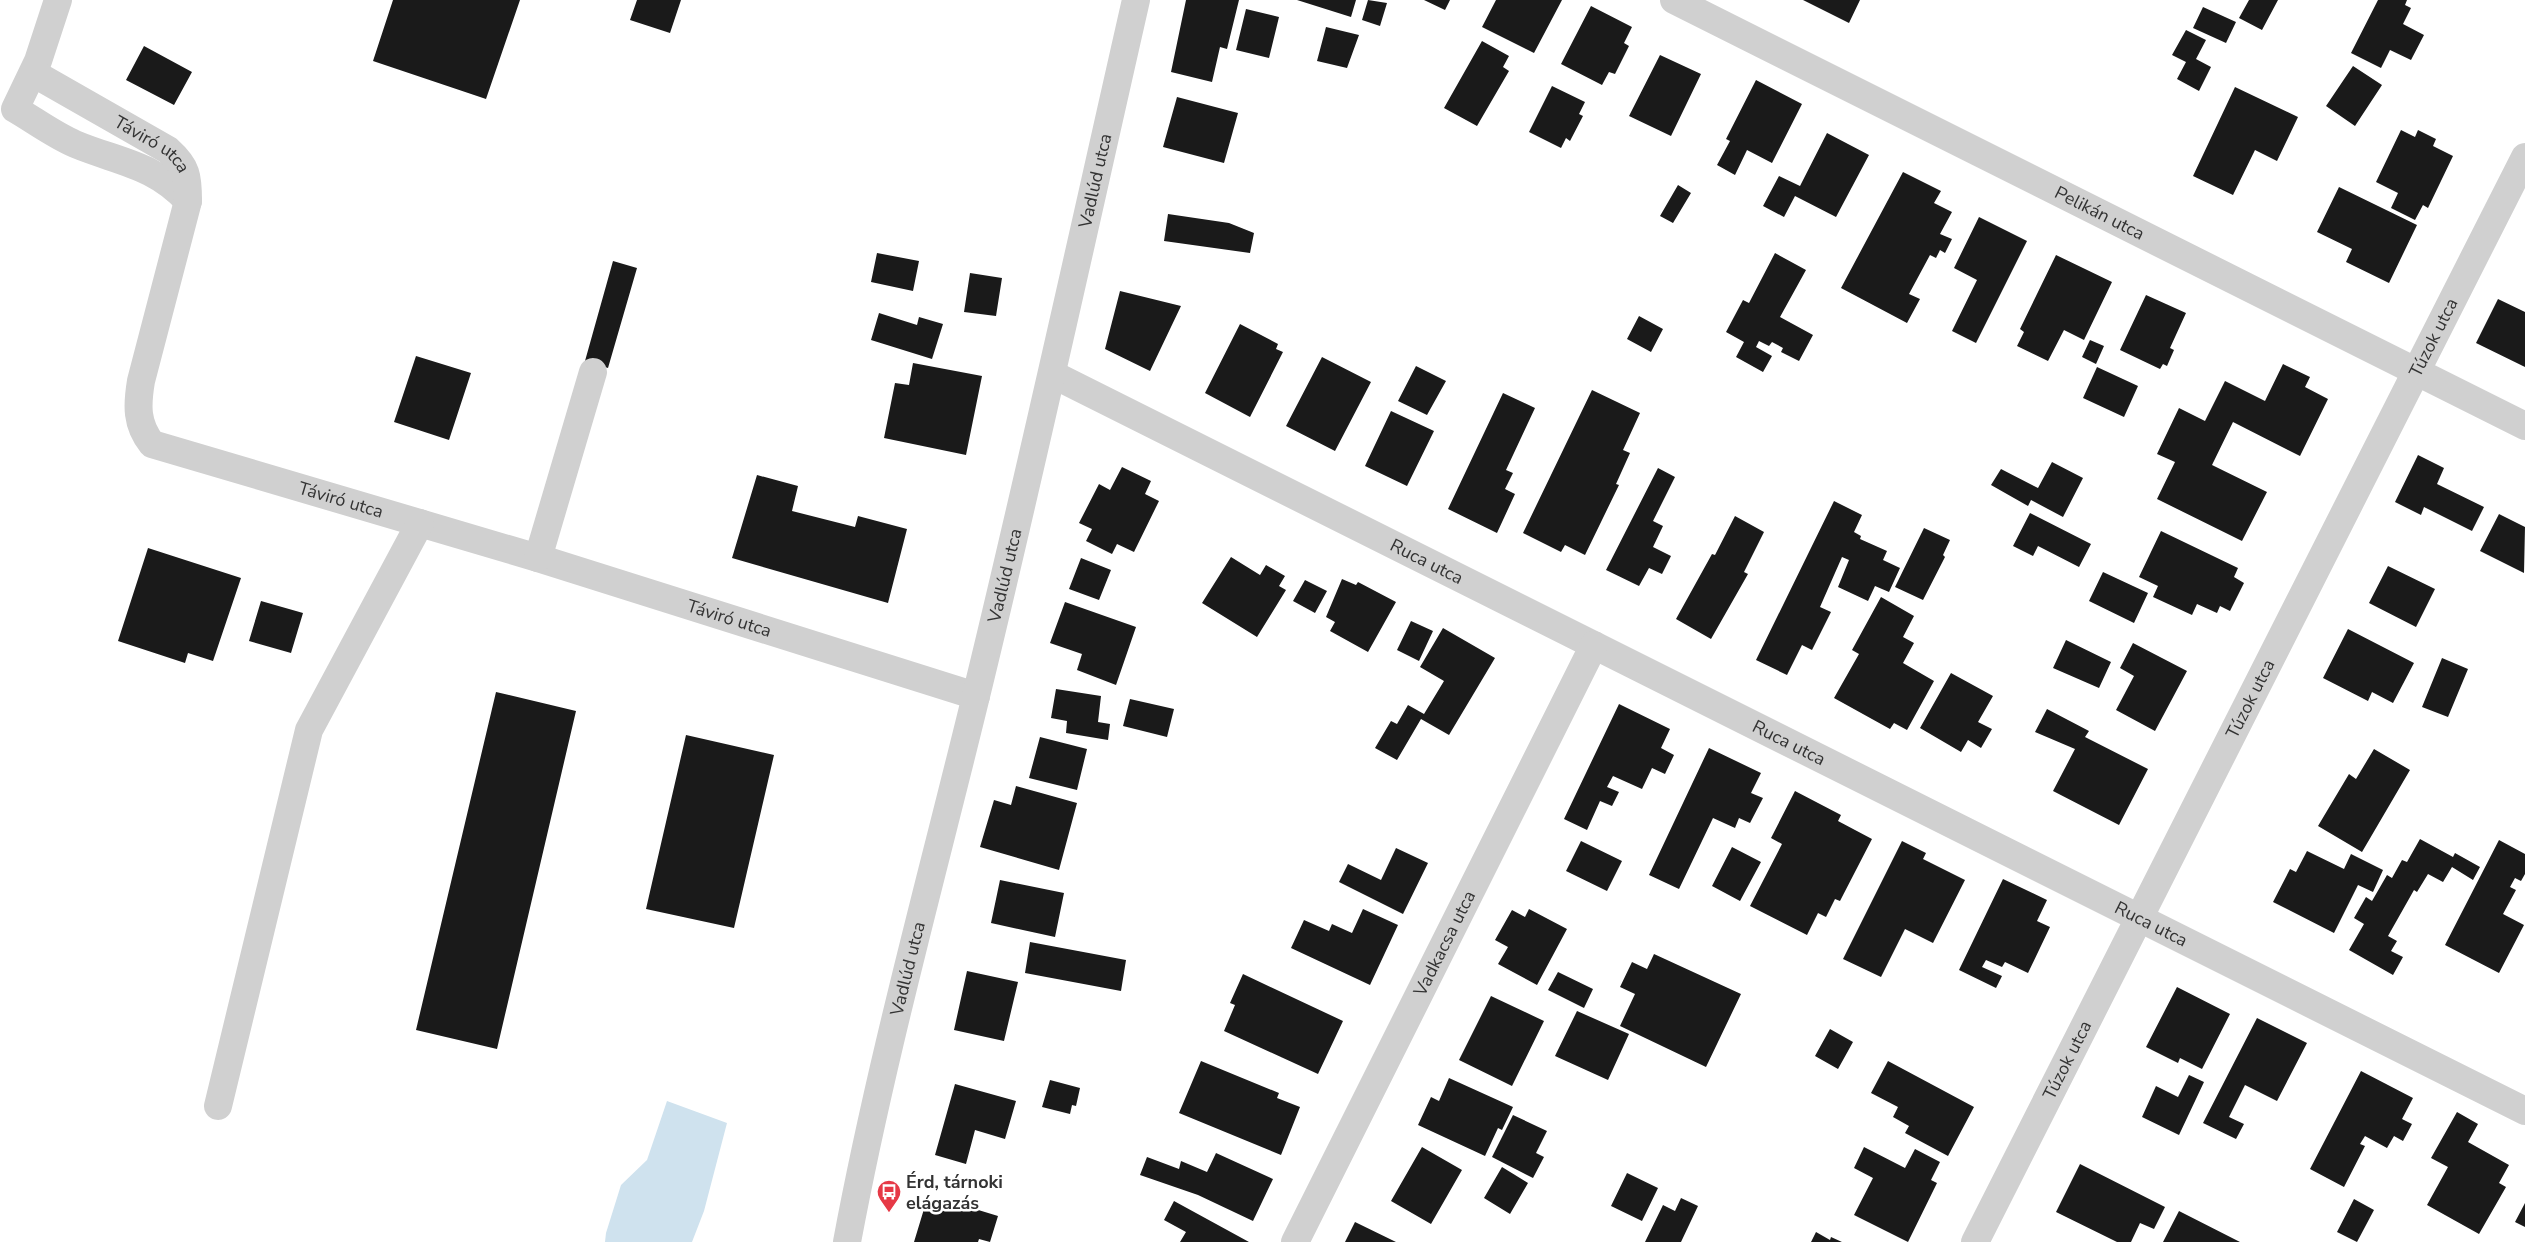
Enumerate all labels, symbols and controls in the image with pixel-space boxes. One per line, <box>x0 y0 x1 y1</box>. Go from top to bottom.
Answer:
street label: Táviró utca <box>110 110 195 177</box>
street label: Vadlúd utca <box>1073 131 1117 231</box>
street label: Pelikán utca <box>2051 181 2149 246</box>
street label: Túzok utca <box>2403 294 2464 381</box>
street label: Táviró utca <box>295 476 386 524</box>
street label: Vadlúd utca <box>982 526 1028 626</box>
street label: Ruca utca <box>1386 533 1467 590</box>
street label: Táviró utca <box>684 594 775 643</box>
street label: Túzok utca <box>2220 655 2280 742</box>
street label: Ruca utca <box>1748 714 1829 771</box>
street label: Vadkacsa utca <box>1408 886 1481 1001</box>
street label: Ruca utca <box>2111 896 2192 952</box>
street label: Vadlúd utca <box>884 919 931 1019</box>
street label: Túzok utca <box>2037 1016 2097 1104</box>
place label: Érd, tárnoki elágazás <box>906 1170 1003 1215</box>
bus stop icon: Érd, tárnoki elágazás <box>876 1179 902 1213</box>

